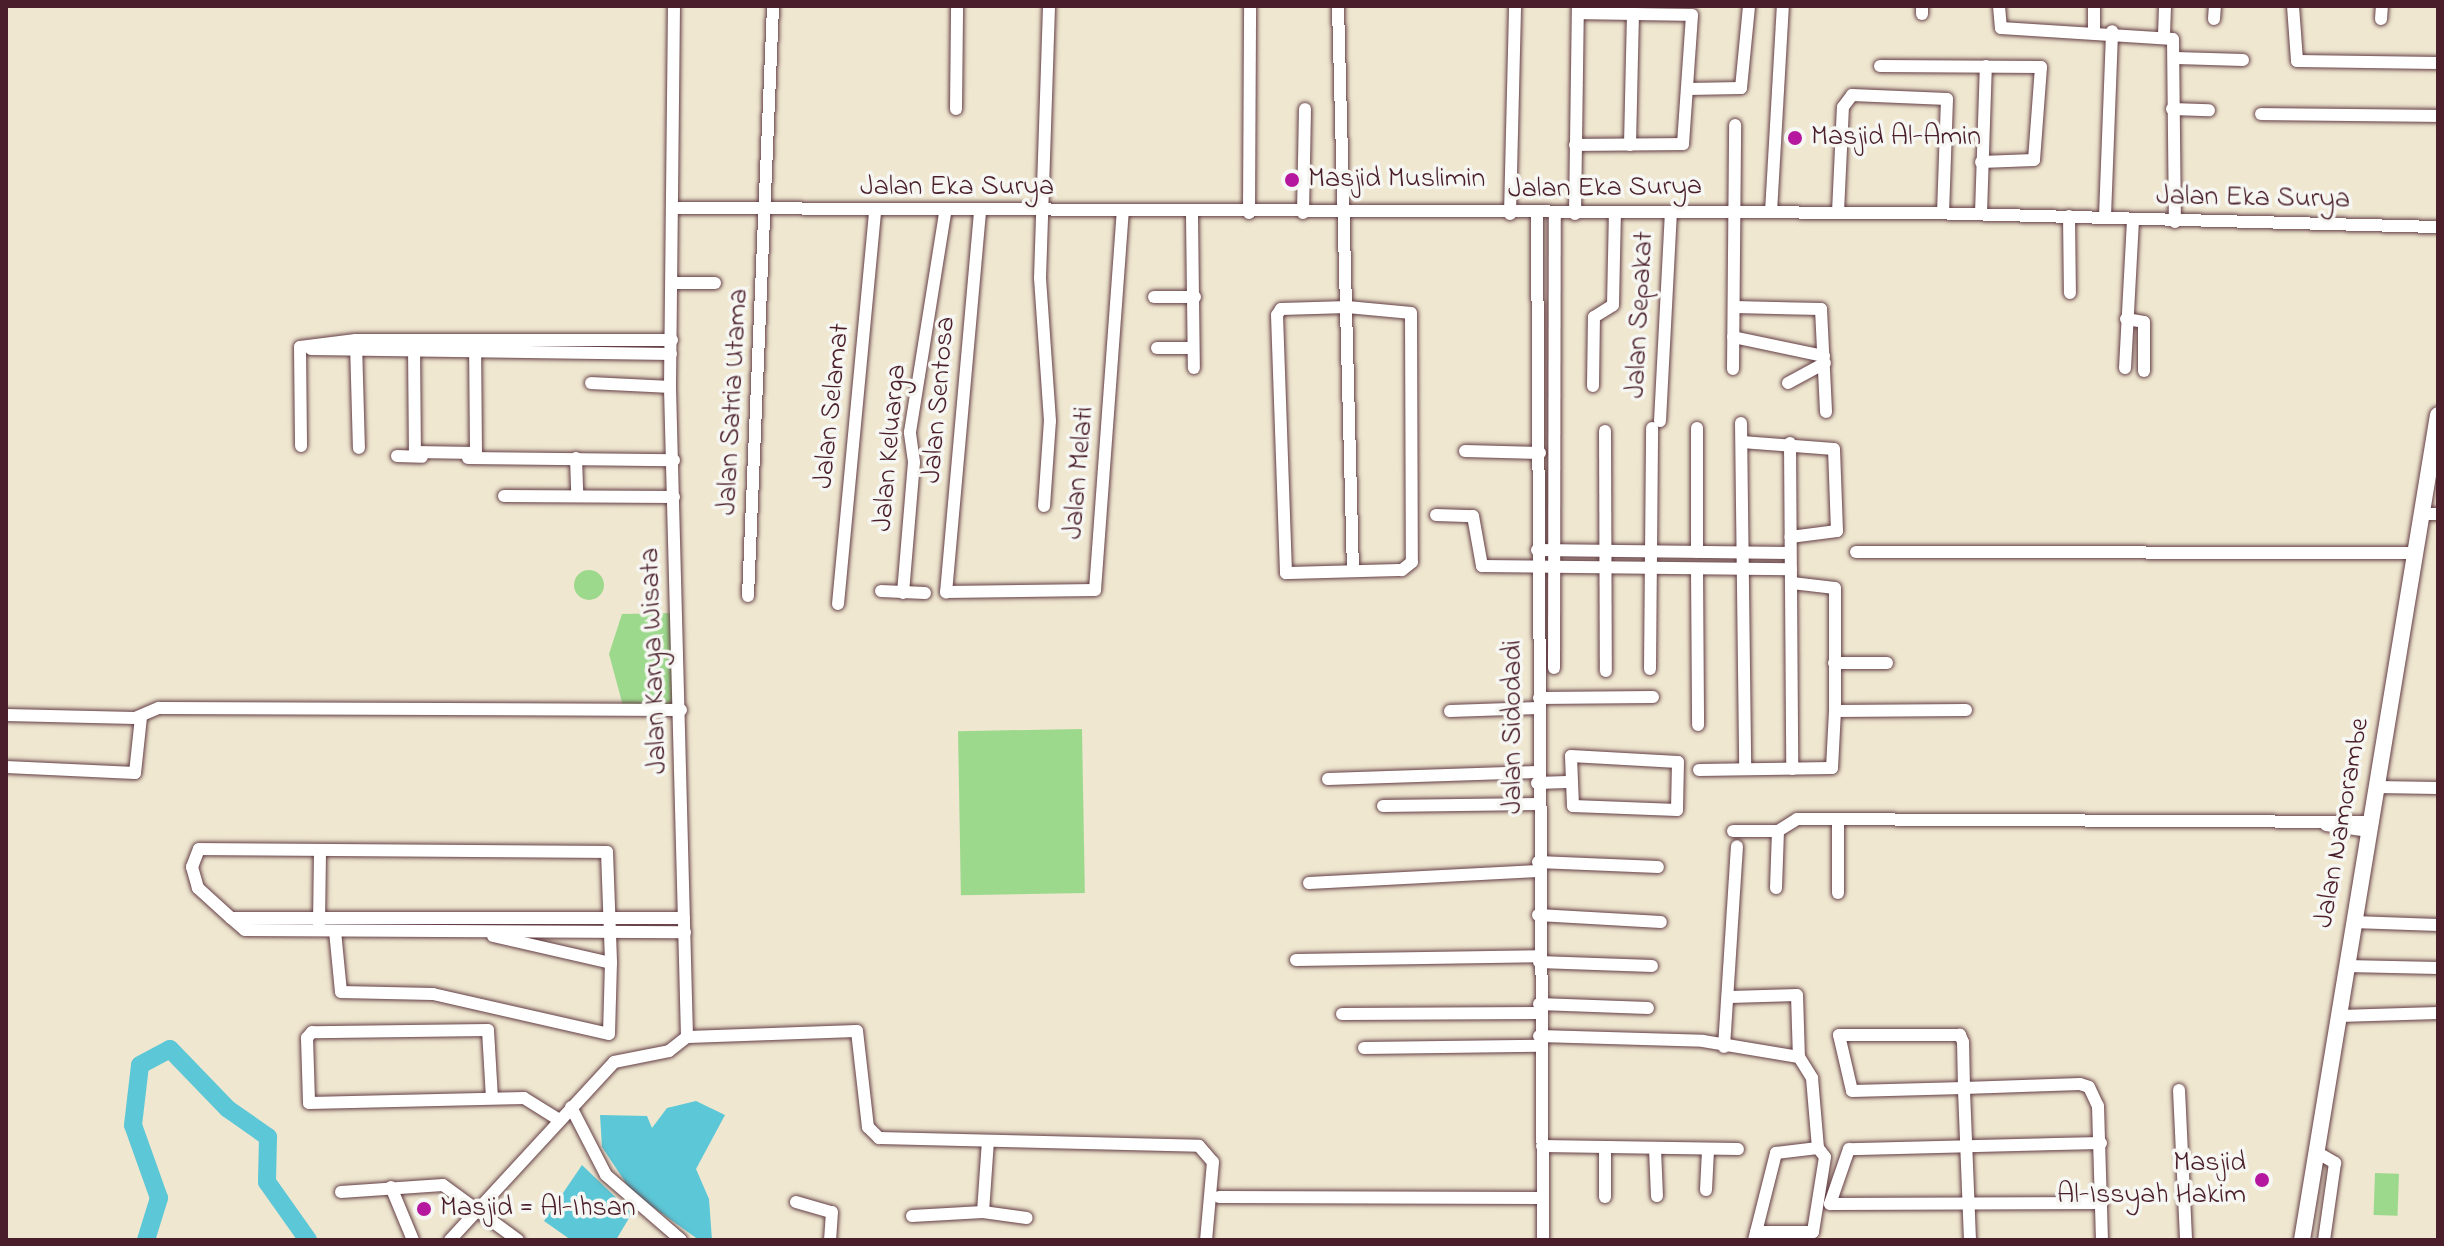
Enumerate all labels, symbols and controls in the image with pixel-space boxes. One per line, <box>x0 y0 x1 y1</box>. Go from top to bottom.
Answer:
place label: Masjid Al-Amin <box>1811 121 1981 155</box>
marker: Masjid Al-Amin <box>1786 129 1804 147</box>
place label: Masjid Muslimin <box>1308 163 1485 197</box>
street label: Jalan Eka Surya <box>860 171 1054 205</box>
marker: Masjid Muslimin <box>1283 171 1301 189</box>
street label: Jalan Eka Surya <box>1508 171 1702 207</box>
street label: Jalan Eka Surya <box>2156 181 2350 217</box>
street label: Jalan Sepakat <box>1620 231 1662 399</box>
street label: Jalan Satria Utama <box>711 288 757 516</box>
street label: Jalan Sentosa <box>916 315 964 485</box>
street label: Jalan Selamat <box>808 322 858 490</box>
street label: Jalan Keluarga <box>867 363 915 533</box>
street label: Jalan Melati <box>1057 405 1103 541</box>
street label: Jalan Karya Wisata <box>634 547 676 775</box>
street label: Jalan Sidodadi <box>1497 640 1531 814</box>
street label: Jalan Namorambe <box>2308 715 2378 931</box>
place label: Masjid Al-Issyah Hakim <box>2057 1147 2246 1213</box>
marker: Masjid Al-Issyah Hakim <box>2253 1171 2271 1189</box>
place label: Masjid = Al-Ihsan <box>440 1192 636 1226</box>
marker: Masjid = Al-Ihsan <box>415 1200 433 1218</box>

